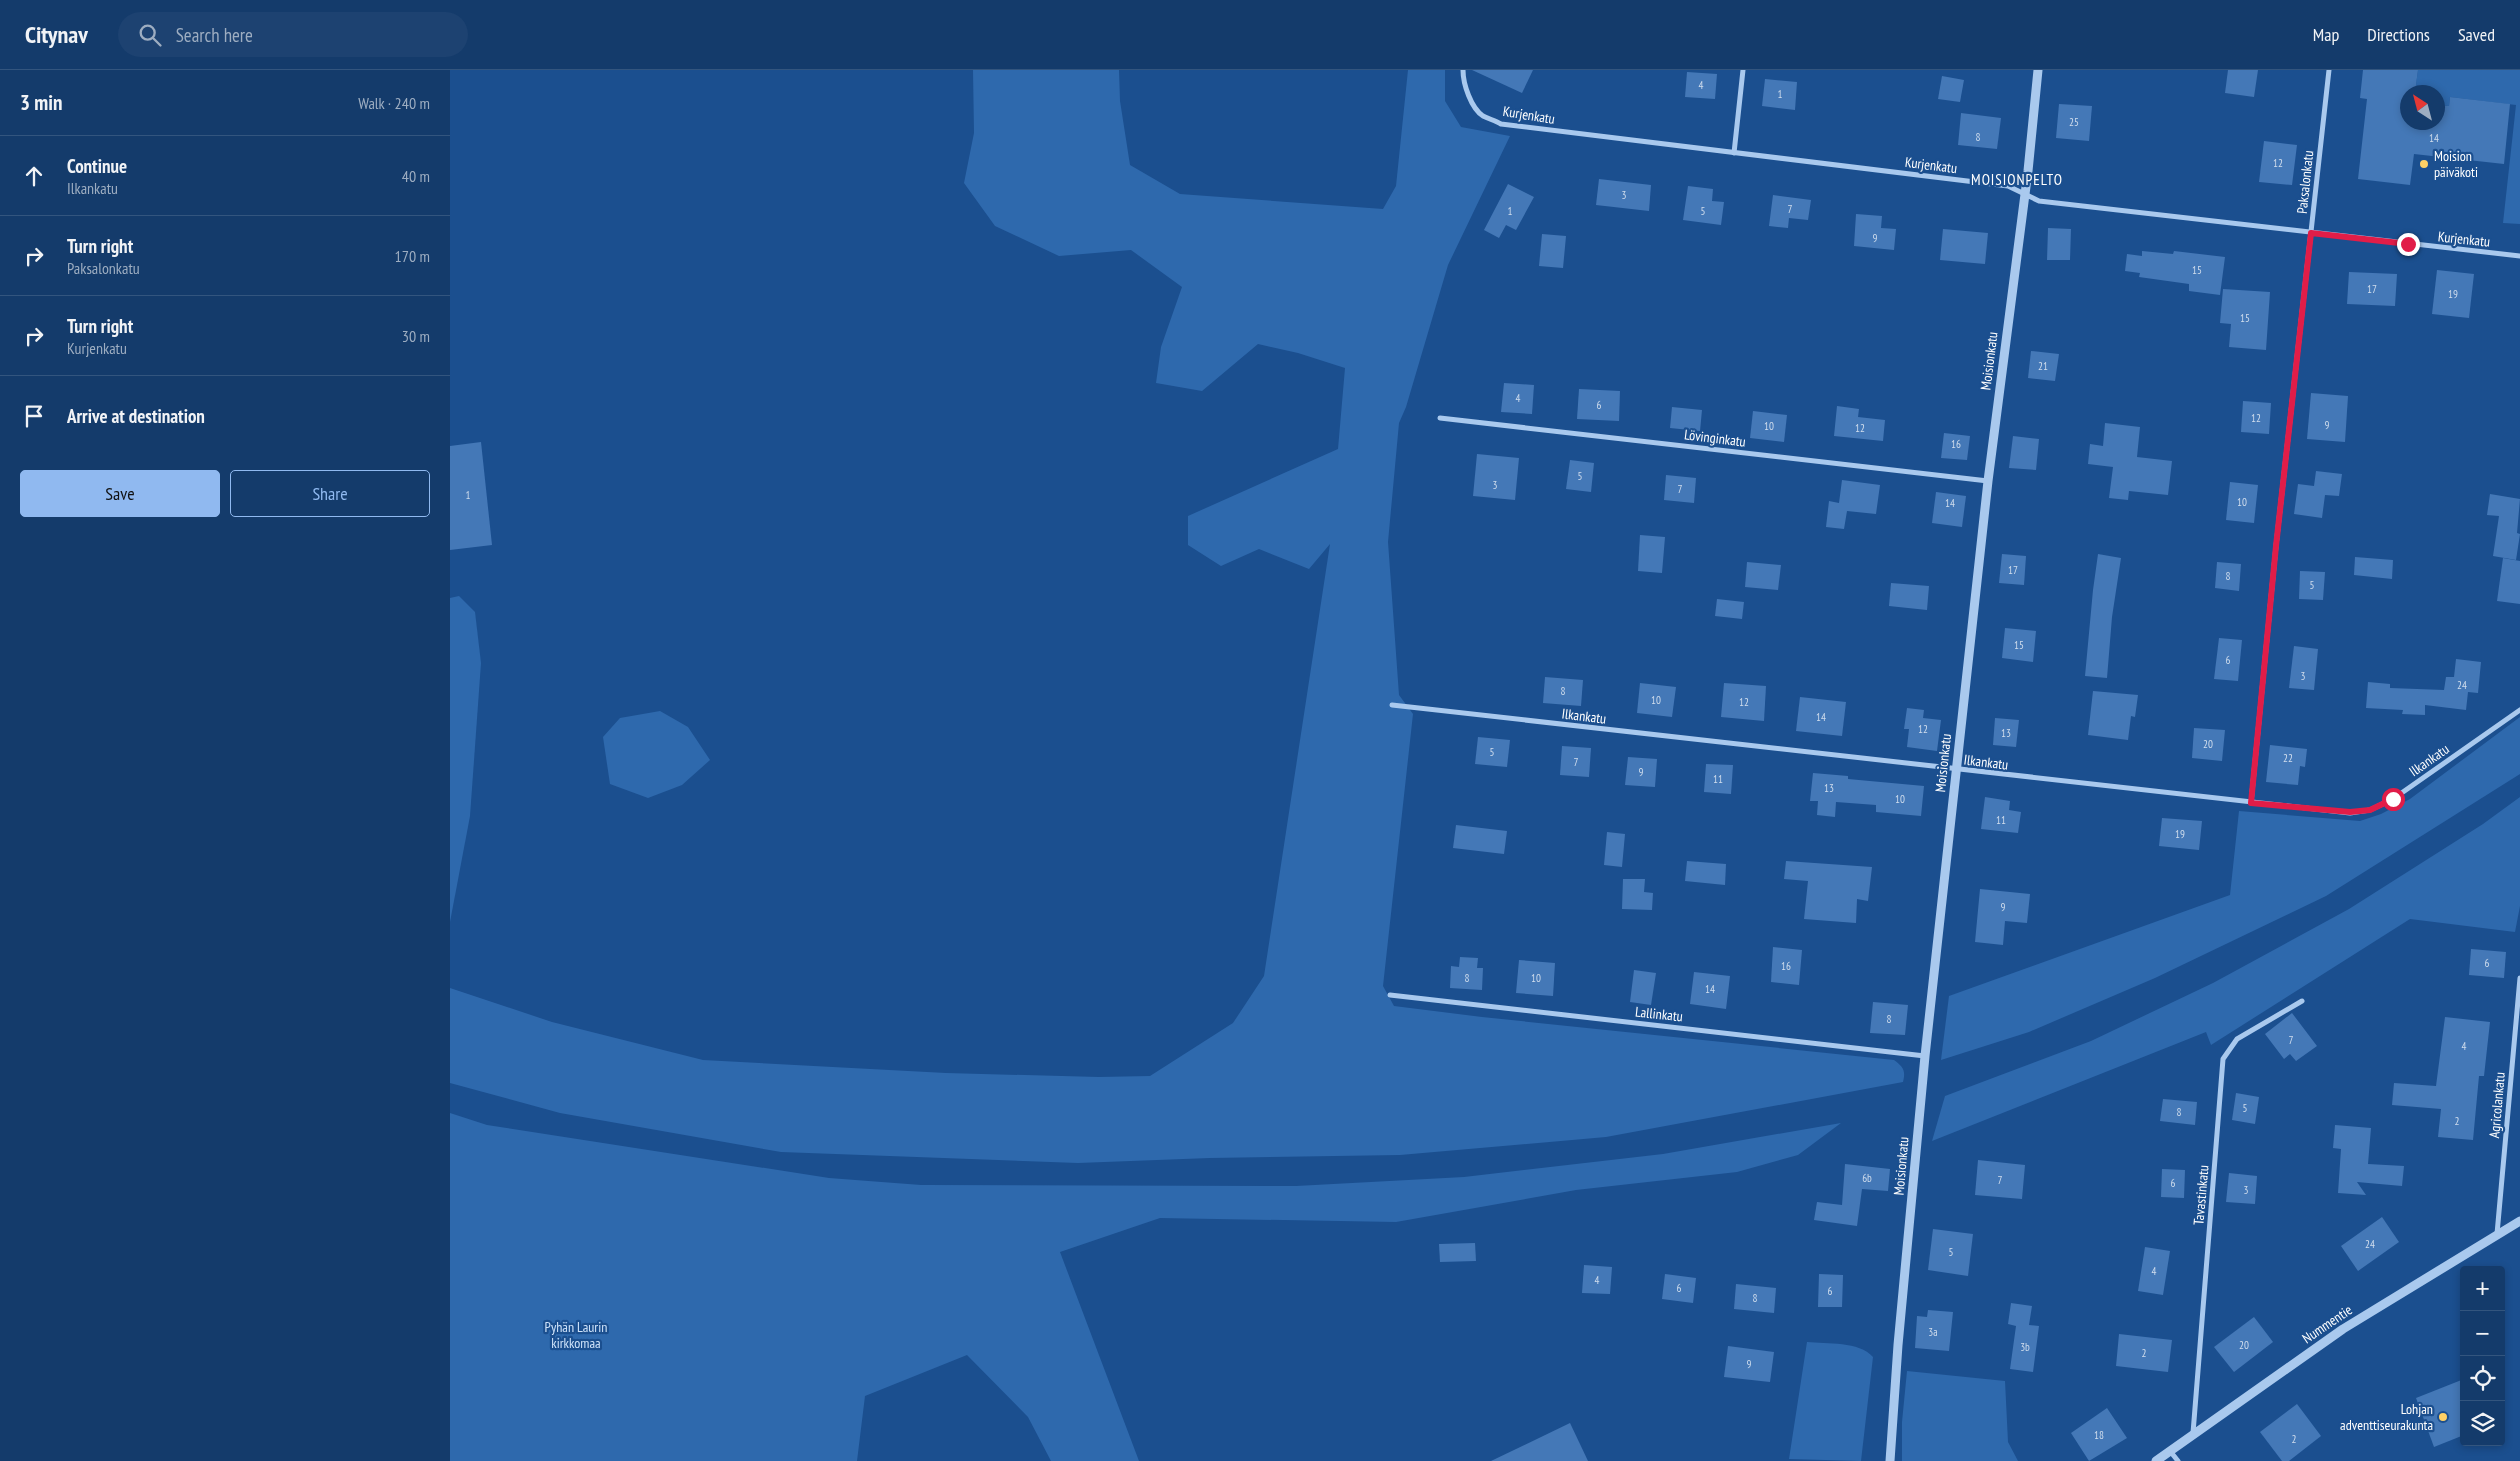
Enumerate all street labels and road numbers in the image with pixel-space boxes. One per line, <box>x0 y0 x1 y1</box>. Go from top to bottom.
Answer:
street label: Kurjenkatu <box>1502 102 1556 128</box>
street label: Paksalonkatu <box>2293 149 2317 215</box>
street label: Kurjenkatu <box>1904 153 1958 177</box>
street label: Kurjenkatu <box>2437 227 2491 251</box>
street label: Moisionkatu <box>1976 331 2002 391</box>
street label: Lövinginkatu <box>1683 425 1747 451</box>
street label: Ilkankatu <box>1561 704 1607 728</box>
street label: Moisionkatu <box>1931 733 1955 793</box>
street label: Ilkankatu <box>2406 740 2452 780</box>
street label: Ilkankatu <box>1963 750 2009 774</box>
street label: Lallinkatu <box>1634 1003 1684 1025</box>
street label: Agricolankatu <box>2485 1071 2509 1139</box>
street label: Moisionkatu <box>1889 1136 1913 1196</box>
street label: Tavastinkatu <box>2189 1164 2213 1226</box>
street label: Nummentie <box>2299 1301 2356 1347</box>

